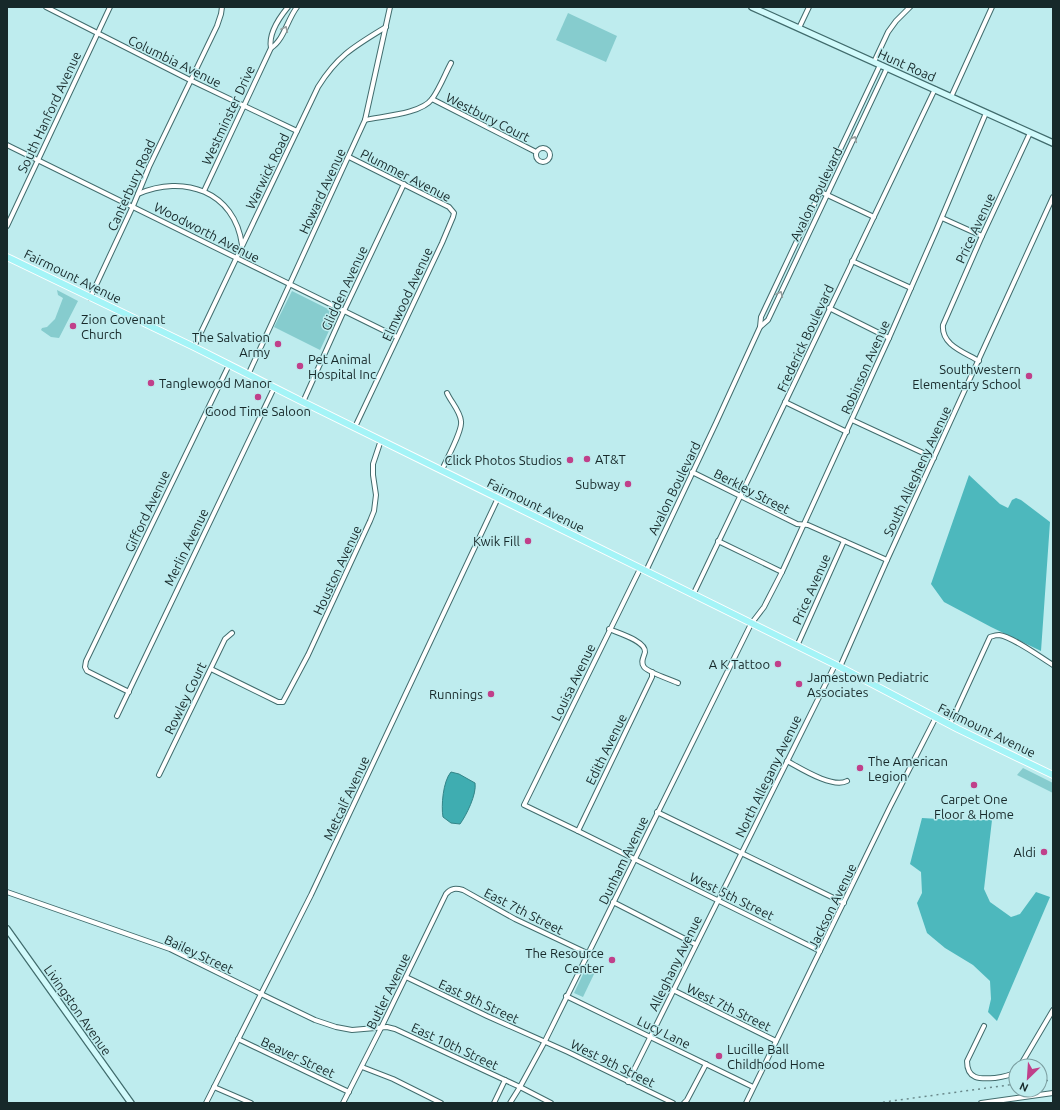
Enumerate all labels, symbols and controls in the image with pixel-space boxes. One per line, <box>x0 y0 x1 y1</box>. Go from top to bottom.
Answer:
one-way arrow <box>280 25 288 33</box>
street label: Columbia Avenue <box>126 32 224 90</box>
street label: Hunt Road <box>876 46 938 84</box>
street label: South Hanford Avenue <box>15 49 83 175</box>
street label: Westminster Drive <box>199 63 257 167</box>
street label: Westbury Court <box>444 90 532 144</box>
street label: Warwick Road <box>243 131 291 211</box>
one-way arrow <box>849 135 857 143</box>
street label: Canterbury Road <box>105 137 157 233</box>
street label: Avalon Boulevard <box>787 145 845 243</box>
street label: Howard Avenue <box>296 146 348 236</box>
street label: Plummer Avenue <box>358 146 454 204</box>
street label: Price Avenue <box>953 191 997 265</box>
street label: Woodworth Avenue <box>152 199 262 265</box>
street label: Glidden Avenue <box>318 243 370 333</box>
street label: Elmwood Avenue <box>379 245 435 343</box>
street label: Fairmount Avenue <box>22 246 124 306</box>
street label: Frederick Boulevard <box>774 282 836 394</box>
one-way arrow <box>775 291 783 298</box>
place label: Zion Covenant Church <box>81 312 165 341</box>
street label: Robinson Avenue <box>838 318 892 416</box>
marker: Zion Covenant Church <box>68 321 78 331</box>
place label: The Salvation Army <box>192 330 270 359</box>
marker: The Salvation Army <box>273 339 283 349</box>
place label: Pet Animal Hospital Inc <box>308 352 376 381</box>
marker: Pet Animal Hospital Inc <box>295 361 305 371</box>
place label: Southwestern Elementary School <box>912 362 1022 391</box>
marker: Southwestern Elementary School <box>1024 371 1034 381</box>
place label: Tanglewood Manor <box>159 376 272 390</box>
marker: Tanglewood Manor <box>146 378 156 388</box>
marker: Good Time Saloon <box>253 392 263 402</box>
place label: Good Time Saloon <box>205 404 311 418</box>
street label: South Allegheny Avenue <box>881 404 953 538</box>
street label: Avalon Boulevard <box>645 439 703 537</box>
place label: AT&T <box>595 452 626 466</box>
place label: Click Photos Studios <box>444 453 562 467</box>
marker: AT&T <box>582 454 592 464</box>
marker: Click Photos Studios <box>565 455 575 465</box>
street label: Berkley Street <box>712 466 792 516</box>
street label: Gifford Avenue <box>122 468 172 554</box>
street label: Fairmount Avenue <box>485 475 587 535</box>
place label: Subway <box>575 477 620 491</box>
marker: Subway <box>623 479 633 489</box>
street label: Merlin Avenue <box>161 506 211 588</box>
street label: Houston Avenue <box>310 523 364 617</box>
place label: Kwik Fill <box>473 534 521 548</box>
marker: Kwik Fill <box>523 536 533 546</box>
street label: Price Avenue <box>789 552 833 626</box>
street label: Louisa Avenue <box>548 641 598 723</box>
place label: A K Tattoo <box>709 657 770 671</box>
marker: A K Tattoo <box>773 659 783 669</box>
street label: Rowley Court <box>161 660 209 736</box>
place label: Jamestown Pediatric Associates <box>807 670 929 699</box>
marker: Jamestown Pediatric Associates <box>794 679 804 689</box>
place label: Runnings <box>429 687 483 701</box>
marker: Runnings <box>486 689 496 699</box>
street label: Fairmount Avenue <box>936 700 1038 760</box>
street label: Edith Avenue <box>583 711 629 787</box>
street label: North Allegany Avenue <box>732 713 804 839</box>
street label: Metcalf Avenue <box>320 754 372 842</box>
place label: The American Legion <box>868 754 948 783</box>
marker: The American Legion <box>855 763 865 773</box>
marker: Carpet One Floor & Home <box>969 780 979 790</box>
place label: Carpet One Floor & Home <box>934 792 1014 821</box>
street label: Dunham Avenue <box>596 814 650 906</box>
place label: Aldi <box>1013 845 1036 859</box>
marker: Aldi <box>1039 847 1049 857</box>
street label: Jackson Avenue <box>805 861 859 951</box>
street label: West 5th Street <box>688 870 776 922</box>
street label: East 7th Street <box>482 885 566 937</box>
street label: Alleghany Avenue <box>646 913 704 1013</box>
street label: Bailey Street <box>162 932 236 976</box>
place label: The Resource Center <box>525 946 604 975</box>
street label: Butler Avenue <box>363 951 413 1031</box>
marker: The Resource Center <box>607 955 617 965</box>
street label: Livingston Avenue <box>42 962 114 1058</box>
street label: East 9th Street <box>437 976 521 1026</box>
street label: West 7th Street <box>685 981 773 1033</box>
street label: Lucy Lane <box>635 1013 693 1051</box>
street label: East 10th Street <box>409 1020 501 1072</box>
street label: Beaver Street <box>259 1034 337 1080</box>
street label: West 9th Street <box>569 1037 657 1089</box>
place label: Lucille Ball Childhood Home <box>727 1042 825 1071</box>
marker: Lucille Ball Childhood Home <box>714 1051 724 1061</box>
north arrow <box>1008 1058 1048 1098</box>
text: N <box>1018 1080 1030 1094</box>

